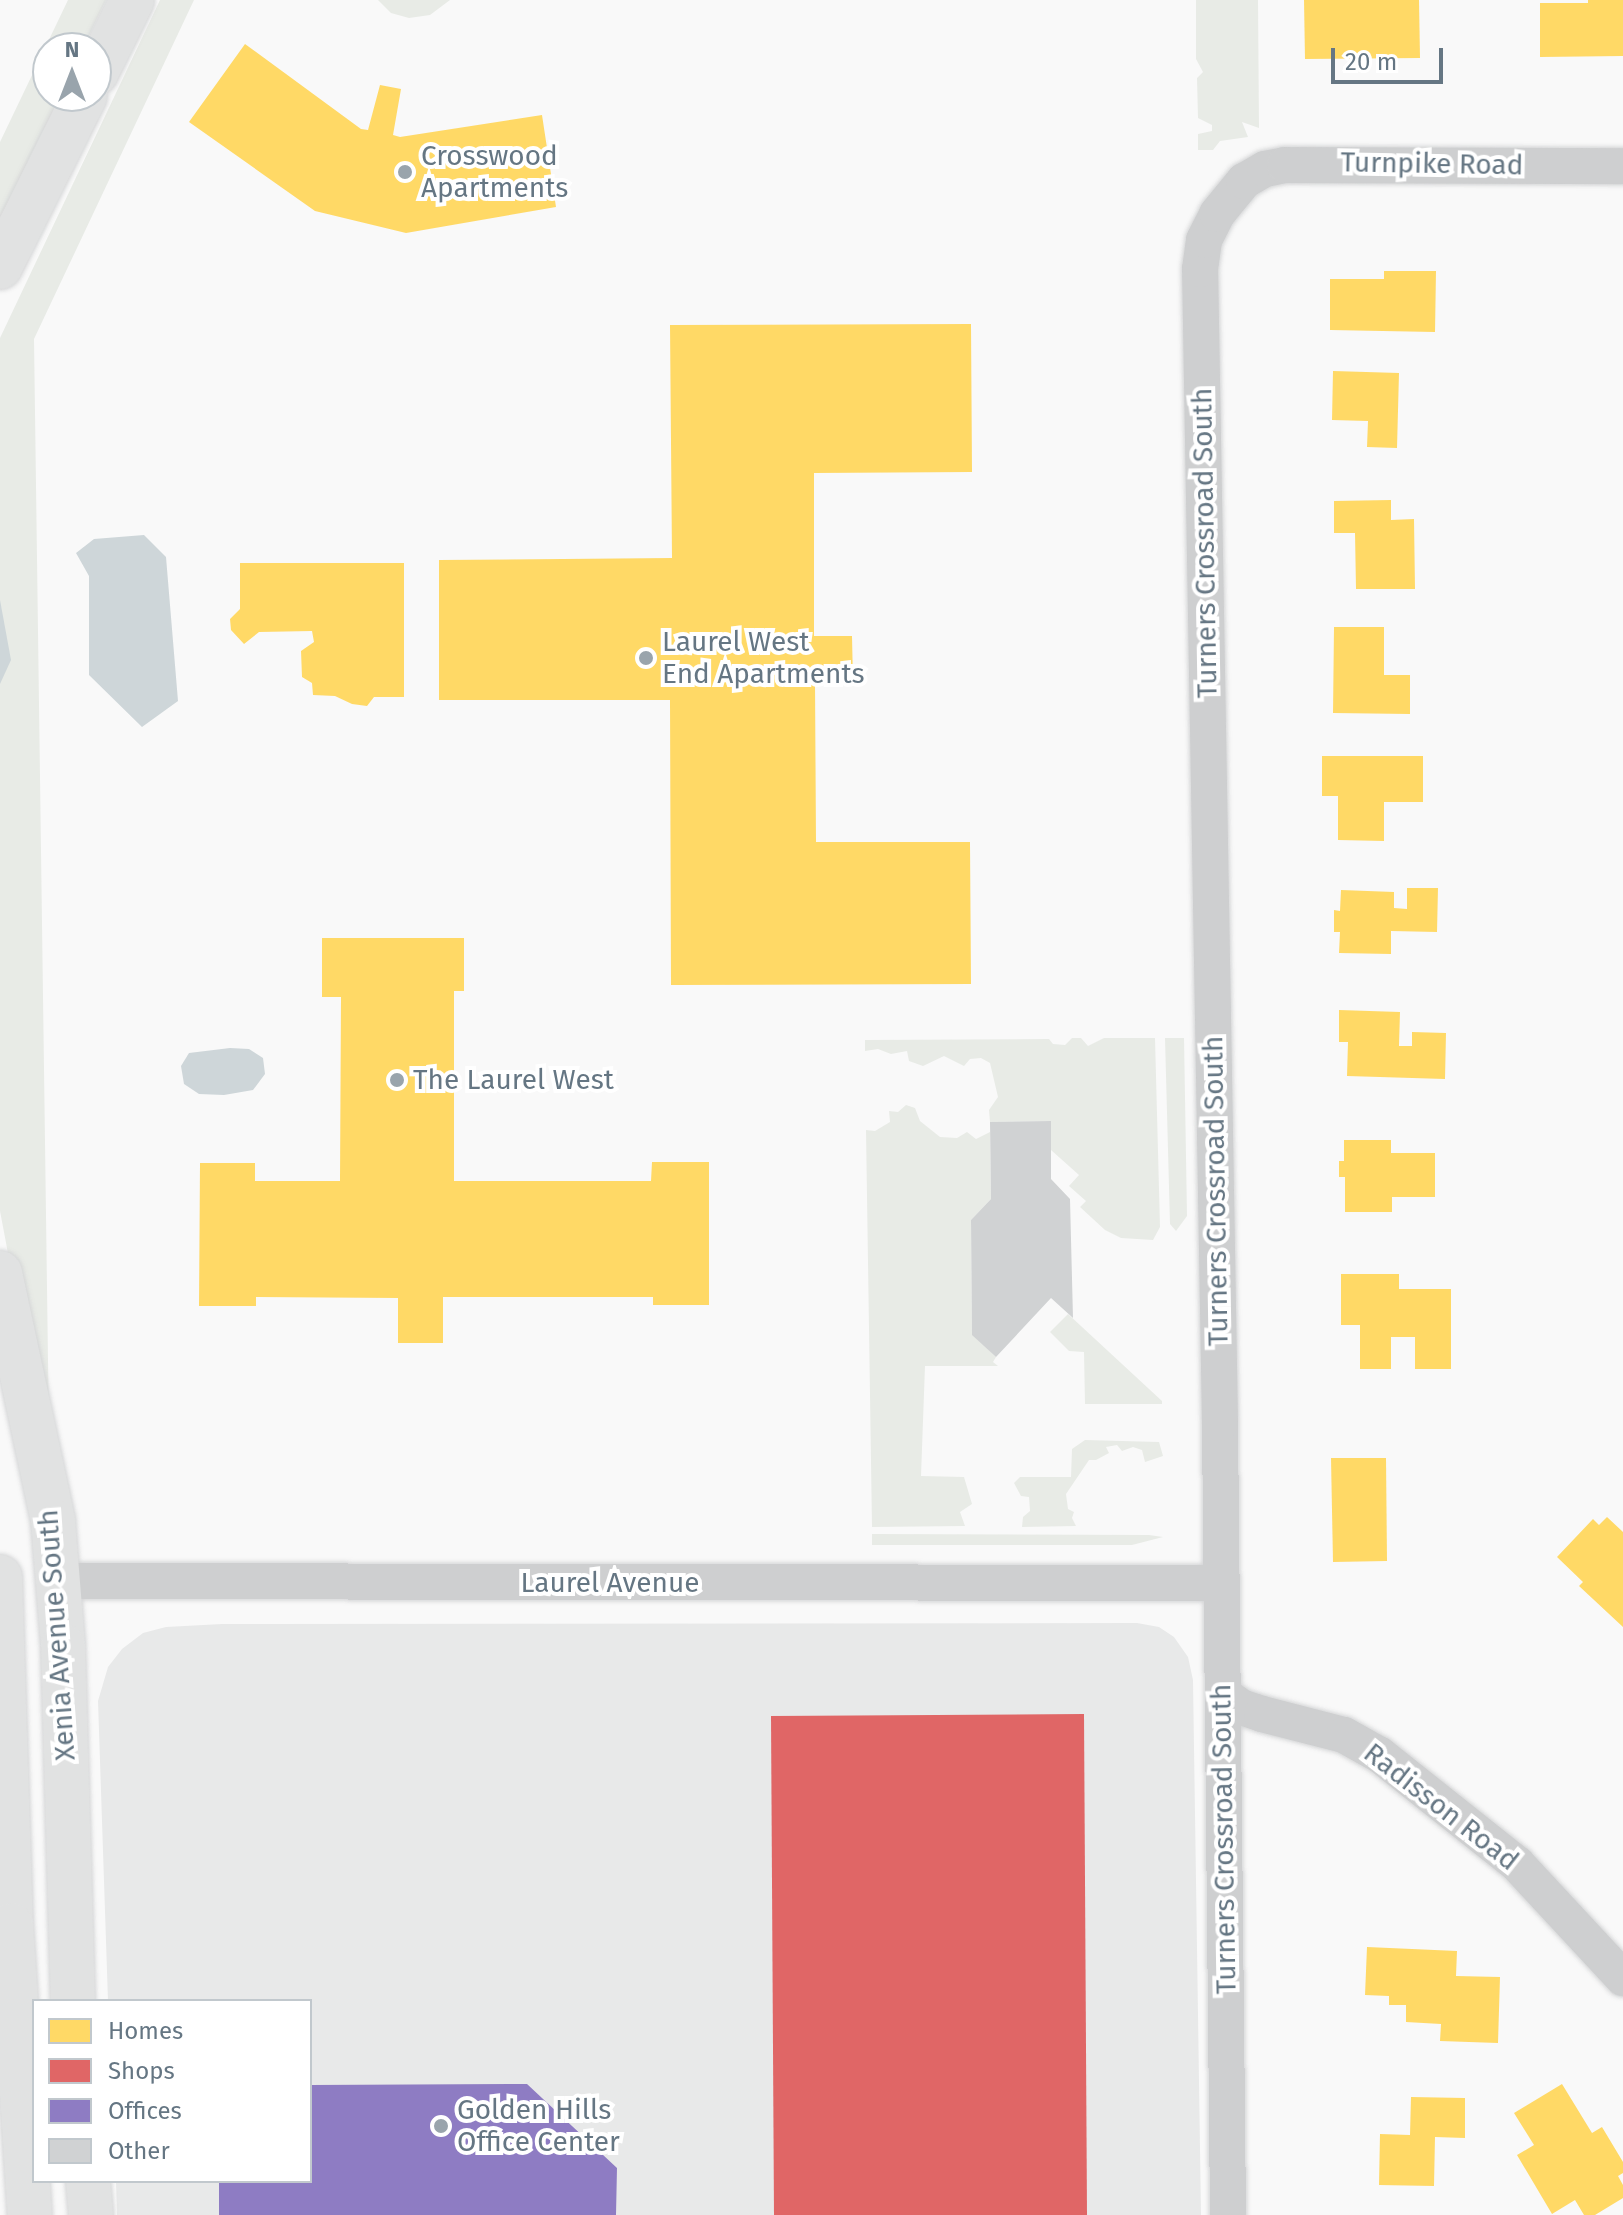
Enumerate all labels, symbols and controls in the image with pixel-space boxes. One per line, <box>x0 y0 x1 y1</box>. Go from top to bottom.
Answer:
north arrow <box>32 32 112 112</box>
scale bar <box>1335 32 1447 82</box>
text: N <box>65 36 79 63</box>
text: 20 m <box>1345 48 1397 76</box>
place label: Crosswood Apartments <box>421 139 568 205</box>
street label: Turnpike Road <box>1340 146 1524 182</box>
marker: Crosswood Apartments <box>396 163 414 181</box>
street label: Turners Crossroad South <box>1185 388 1225 698</box>
place label: Laurel West End Apartments <box>662 625 865 691</box>
marker: Laurel West End Apartments <box>637 649 655 667</box>
street label: Turners Crossroad South <box>1196 1036 1236 1346</box>
place label: The Laurel West <box>413 1063 614 1097</box>
marker: The Laurel West <box>388 1071 406 1089</box>
street label: Xenia Avenue South <box>31 1508 83 1762</box>
street label: Laurel Avenue <box>521 1566 699 1600</box>
street label: Turners Crossroad South <box>1204 1684 1244 1994</box>
street label: Radisson Road <box>1357 1736 1525 1878</box>
legend <box>32 1999 312 2183</box>
text: Homes <box>108 2017 183 2045</box>
text: Shops <box>108 2057 175 2085</box>
place label: Golden Hills Office Center <box>457 2093 620 2159</box>
text: Offices <box>108 2097 182 2125</box>
marker: Golden Hills Office Center <box>432 2117 450 2135</box>
text: Other <box>108 2137 170 2165</box>

